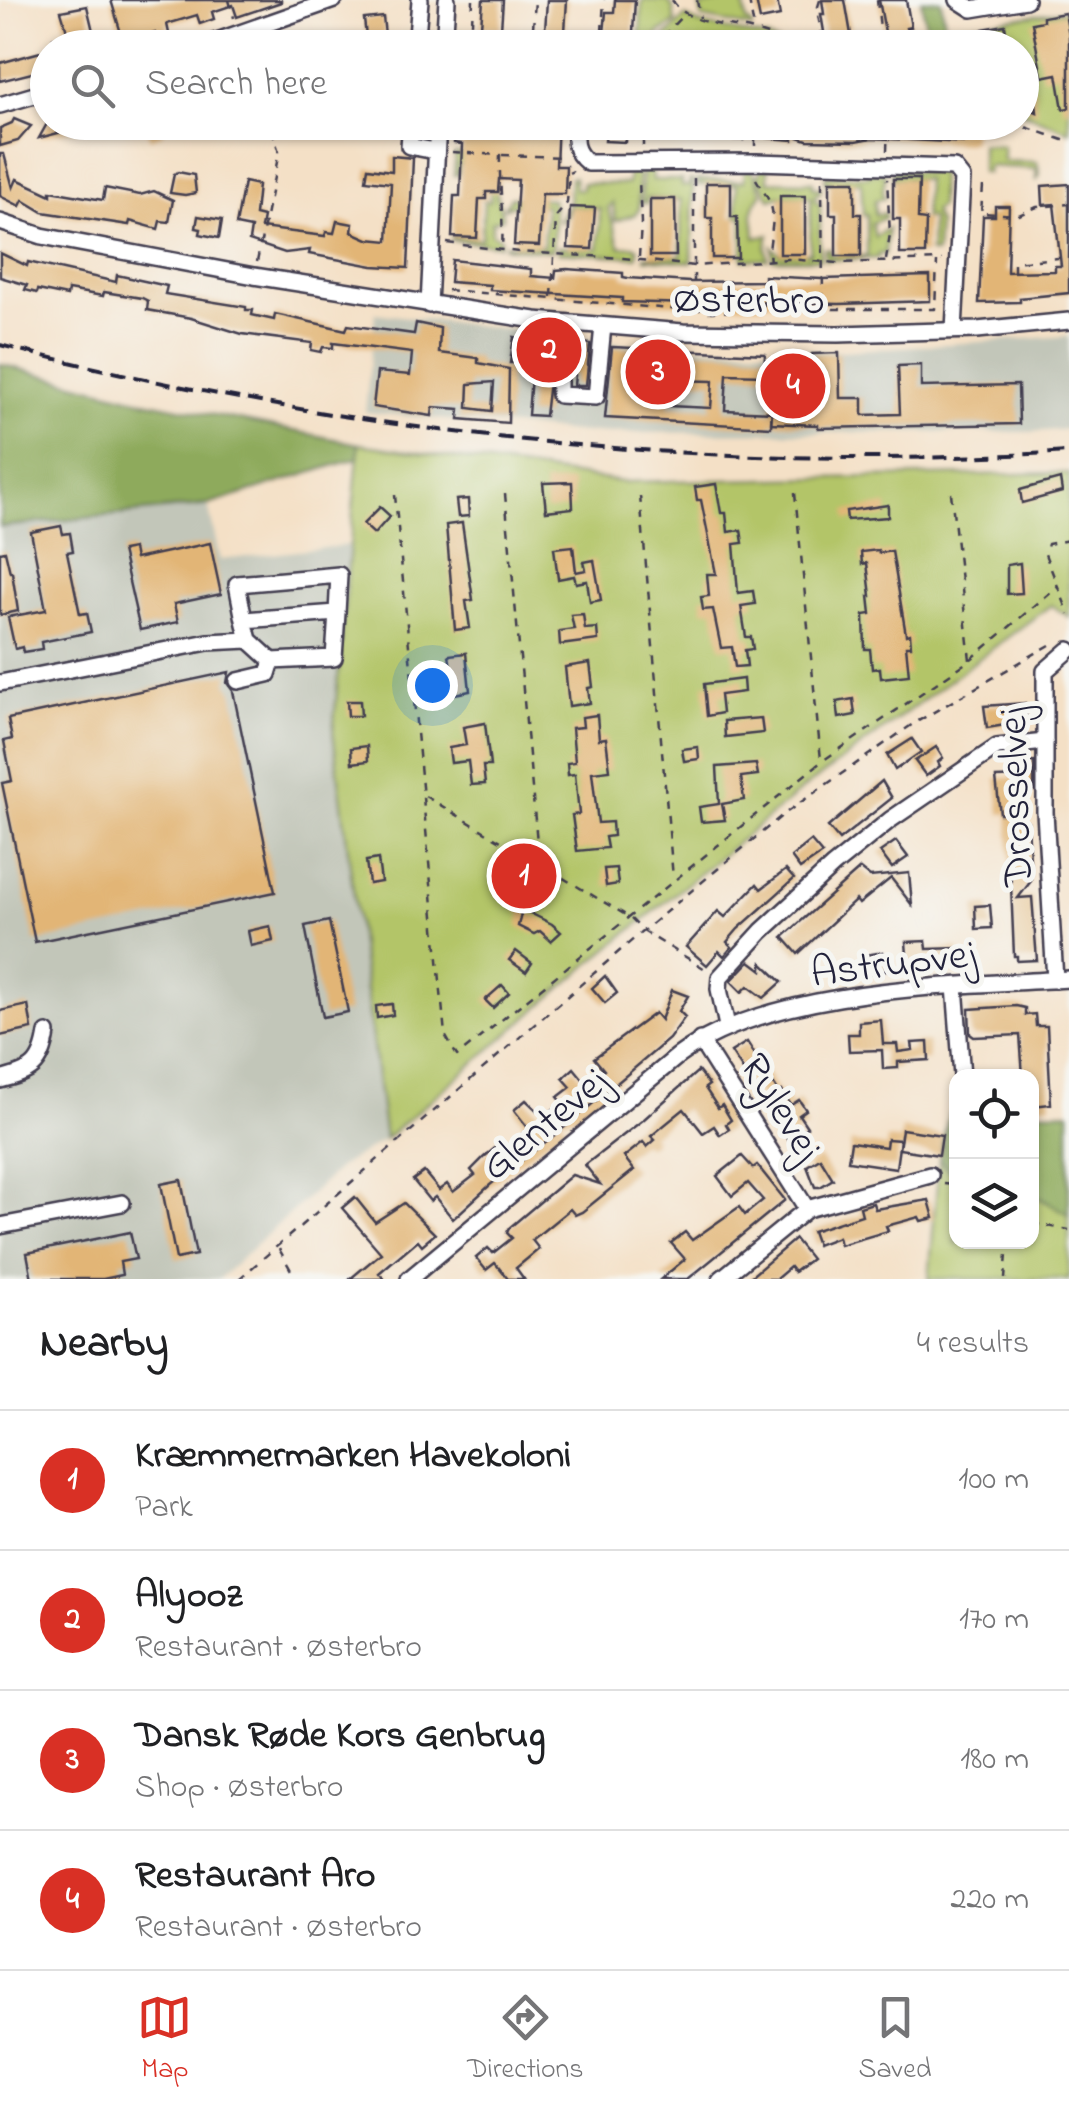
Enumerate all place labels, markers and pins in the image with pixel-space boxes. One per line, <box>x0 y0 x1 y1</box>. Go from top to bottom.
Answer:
pin: 2 <box>516 312 582 388</box>
pin: 3 <box>626 334 690 410</box>
pin: 4 <box>760 348 826 424</box>
pin: 1 <box>492 838 556 914</box>

